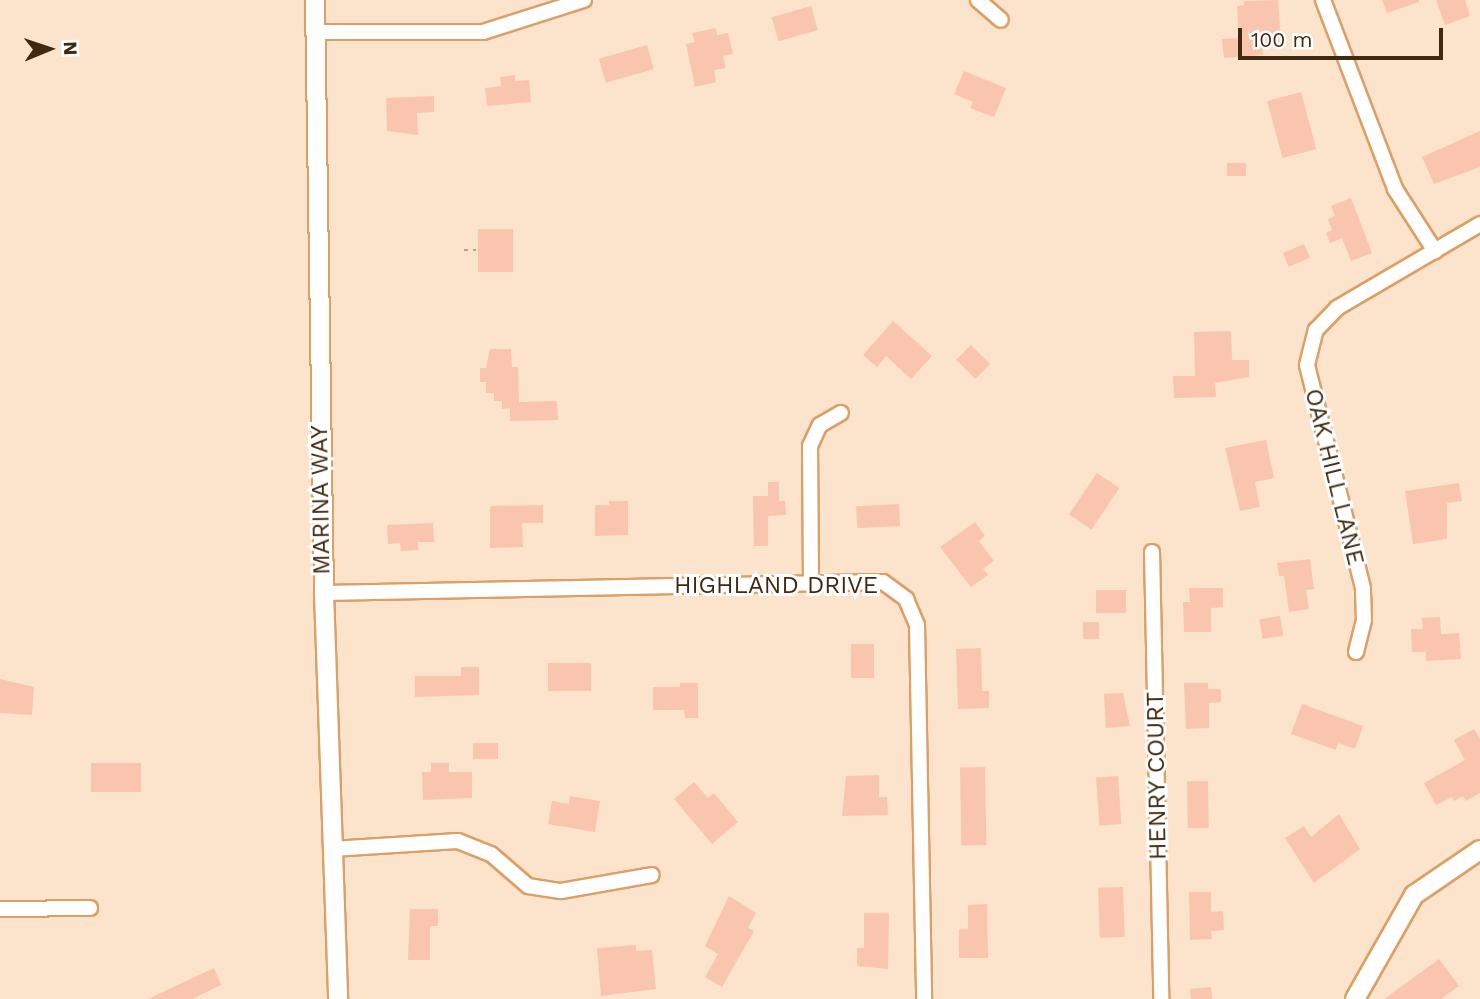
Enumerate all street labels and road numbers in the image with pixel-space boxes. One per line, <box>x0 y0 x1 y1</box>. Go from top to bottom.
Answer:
street label: OAK HILL LANE <box>1298 385 1370 569</box>
street label: MARINA WAY <box>305 424 337 576</box>
street label: HIGHLAND DRIVE <box>674 572 878 600</box>
street label: HENRY COURT <box>1141 691 1173 861</box>

